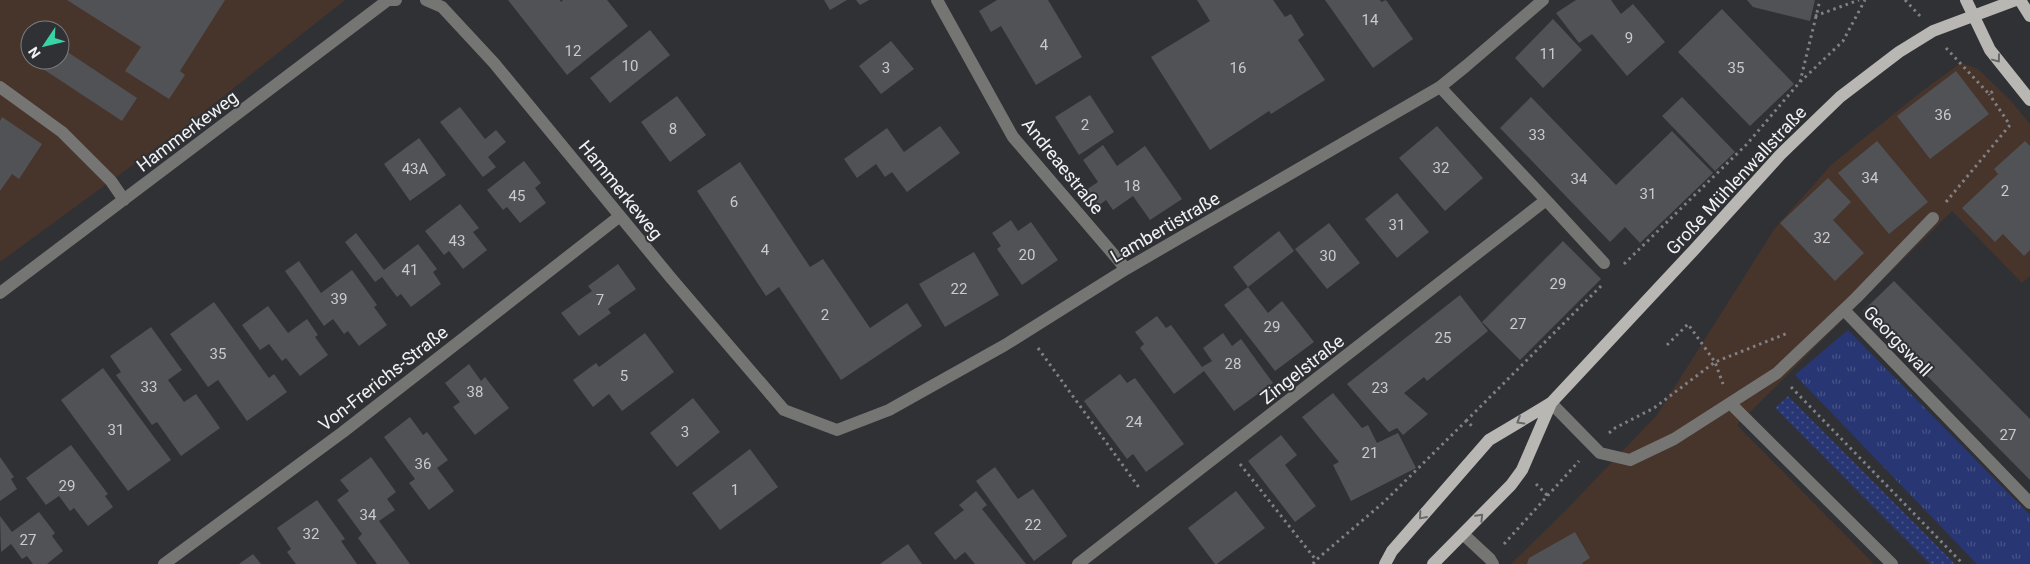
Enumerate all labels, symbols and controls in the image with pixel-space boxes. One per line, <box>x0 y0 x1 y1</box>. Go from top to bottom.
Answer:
house number: 14 <box>1362 11 1379 29</box>
north arrow <box>20 20 70 70</box>
house number: 9 <box>1625 29 1633 47</box>
house number: 4 <box>1040 36 1049 54</box>
house number: 12 <box>565 42 581 60</box>
text: N <box>25 44 44 61</box>
house number: 11 <box>1540 45 1556 63</box>
one-way arrow <box>1991 53 2000 63</box>
house number: 10 <box>622 57 638 75</box>
house number: 3 <box>882 59 890 77</box>
house number: 16 <box>1230 59 1246 77</box>
house number: 35 <box>1728 59 1744 77</box>
street label: Hammerkeweg <box>132 86 242 176</box>
street label: Große Mühlenwallstraße <box>1662 101 1810 259</box>
house number: 36 <box>1935 106 1951 124</box>
street label: Andreaestraße <box>1018 114 1108 218</box>
house number: 2 <box>1081 116 1089 134</box>
house number: 8 <box>669 120 677 138</box>
house number: 33 <box>1529 126 1545 144</box>
street label: Hammerkeweg <box>575 136 667 244</box>
house number: 32 <box>1433 159 1449 177</box>
house number: 43A <box>402 160 429 178</box>
house number: 34 <box>1862 169 1879 187</box>
house number: 34 <box>1571 170 1588 188</box>
house number: 18 <box>1124 177 1140 195</box>
house number: 2 <box>2001 182 2009 200</box>
house number: 31 <box>1640 185 1656 203</box>
house number: 45 <box>509 187 525 205</box>
street label: Lambertistraße <box>1107 187 1223 267</box>
house number: 6 <box>730 193 738 211</box>
house number: 31 <box>1389 216 1405 234</box>
house number: 32 <box>1814 229 1830 247</box>
house number: 43 <box>449 232 465 250</box>
house number: 4 <box>761 241 770 259</box>
house number: 20 <box>1019 246 1035 264</box>
house number: 30 <box>1320 247 1336 265</box>
house number: 41 <box>402 261 418 279</box>
house number: 29 <box>1550 275 1566 293</box>
house number: 22 <box>951 280 967 298</box>
house number: 39 <box>331 290 347 308</box>
house number: 7 <box>596 291 604 309</box>
street label: Georgswall <box>1859 302 1937 380</box>
house number: 2 <box>821 306 829 324</box>
house number: 27 <box>1510 315 1526 333</box>
house number: 29 <box>1264 318 1280 336</box>
street label: Von-Frerichs-Straße <box>314 321 452 435</box>
house number: 25 <box>1435 329 1451 347</box>
street label: Zingelstraße <box>1256 330 1348 408</box>
house number: 35 <box>210 345 226 363</box>
house number: 28 <box>1225 355 1241 373</box>
house number: 5 <box>620 367 628 385</box>
house number: 33 <box>141 378 157 396</box>
house number: 23 <box>1372 379 1388 397</box>
house number: 38 <box>467 383 483 401</box>
house number: 24 <box>1126 413 1143 431</box>
one-way arrow <box>1516 415 1525 425</box>
house number: 31 <box>108 421 124 439</box>
house number: 3 <box>681 423 689 441</box>
house number: 27 <box>2000 426 2016 444</box>
house number: 21 <box>1362 444 1378 462</box>
house number: 36 <box>415 455 431 473</box>
house number: 29 <box>59 477 75 495</box>
house number: 1 <box>731 481 739 499</box>
house number: 34 <box>360 506 377 524</box>
one-way arrow <box>1419 511 1428 520</box>
one-way arrow <box>1474 514 1483 523</box>
house number: 22 <box>1025 516 1041 534</box>
house number: 32 <box>303 525 319 543</box>
house number: 27 <box>20 531 36 549</box>

